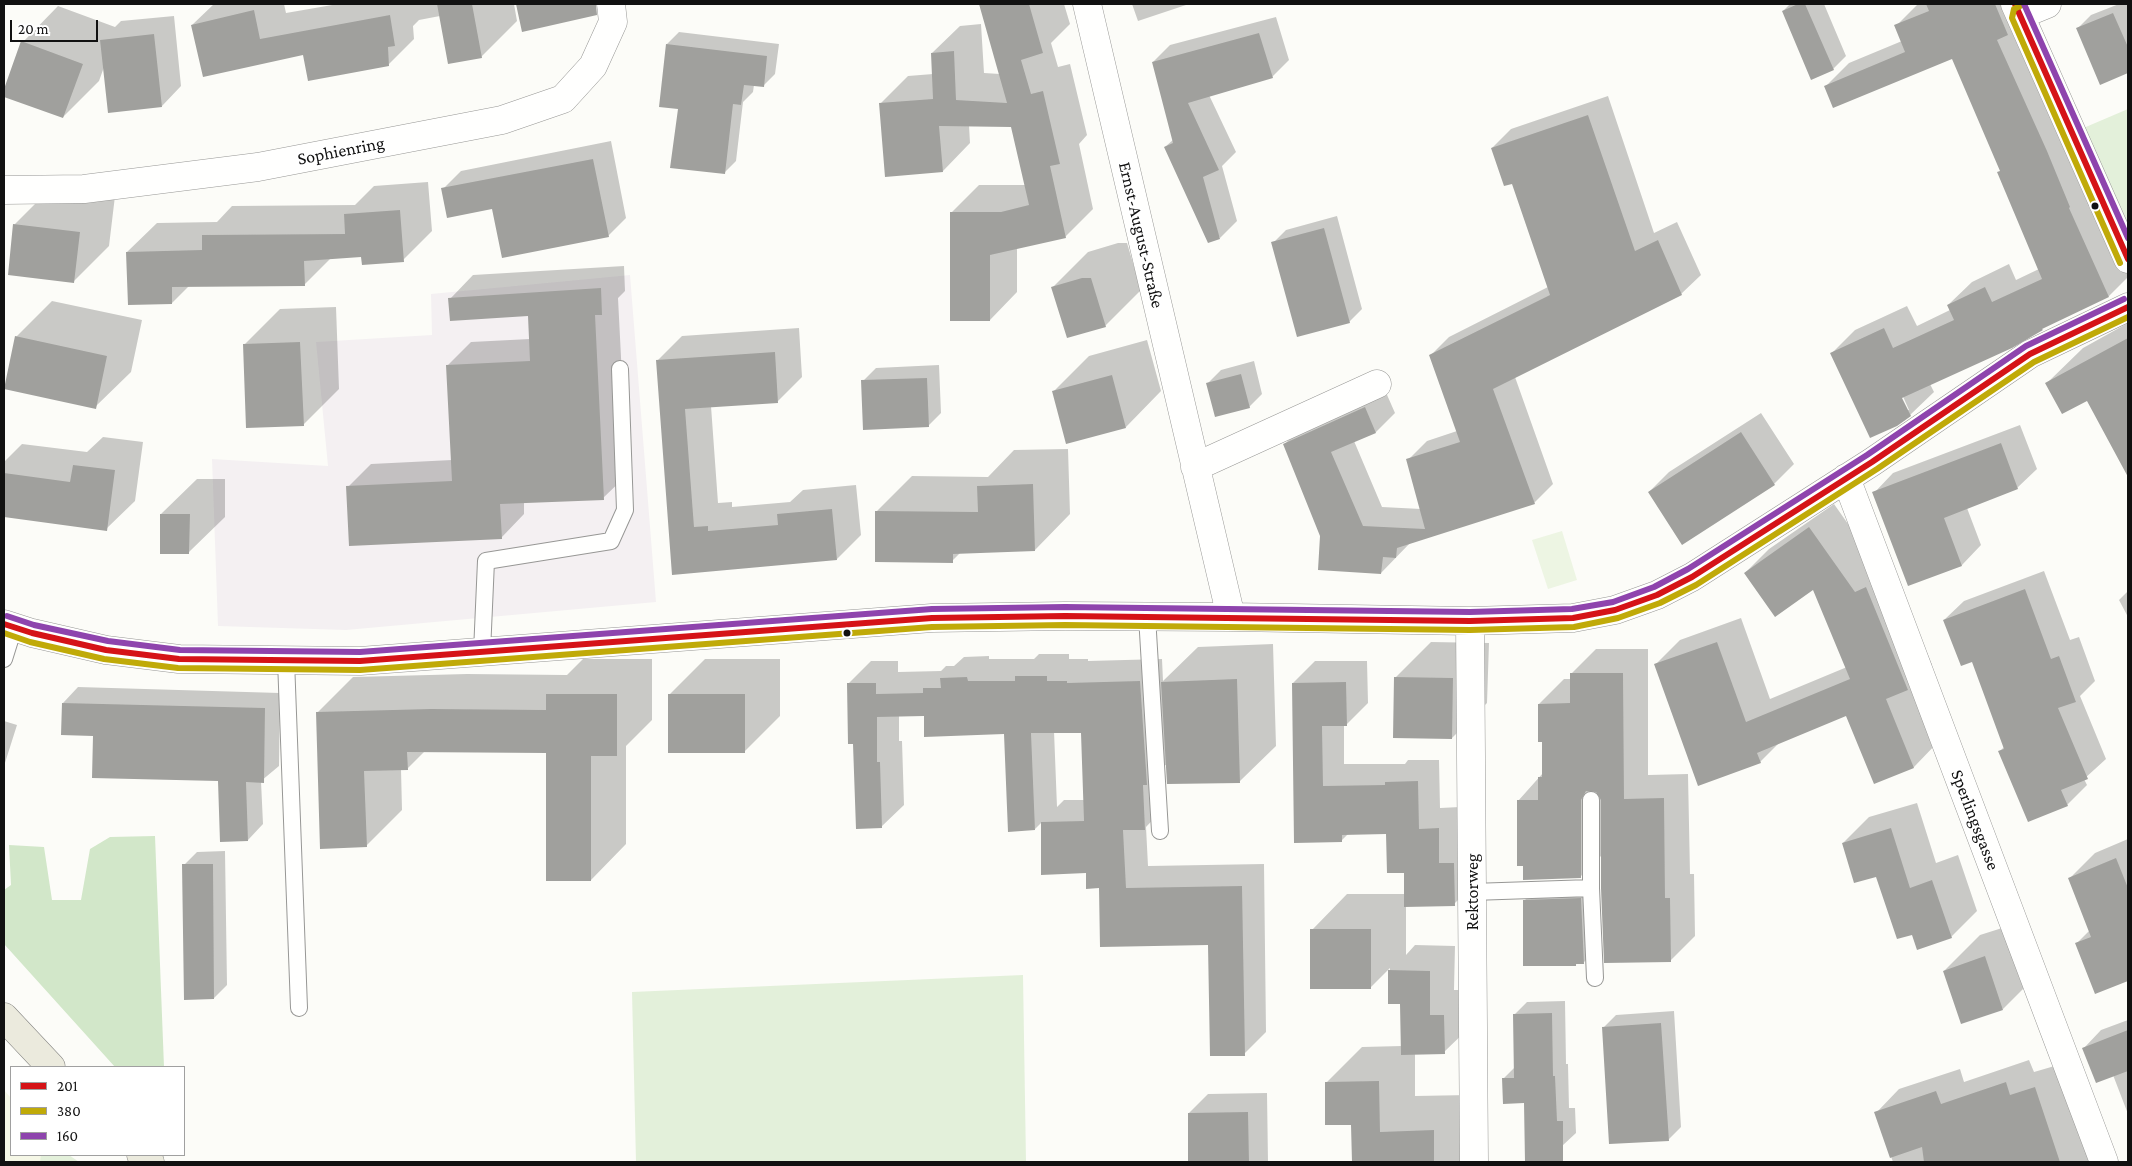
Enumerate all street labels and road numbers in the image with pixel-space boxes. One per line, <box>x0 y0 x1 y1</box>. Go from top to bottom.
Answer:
street label: Sophienring <box>296 132 386 170</box>
street label: Ernst-August-Straße <box>1114 160 1168 310</box>
street label: Sperlingsgasse <box>1946 767 2004 873</box>
street label: Rektorweg <box>1461 853 1483 931</box>

